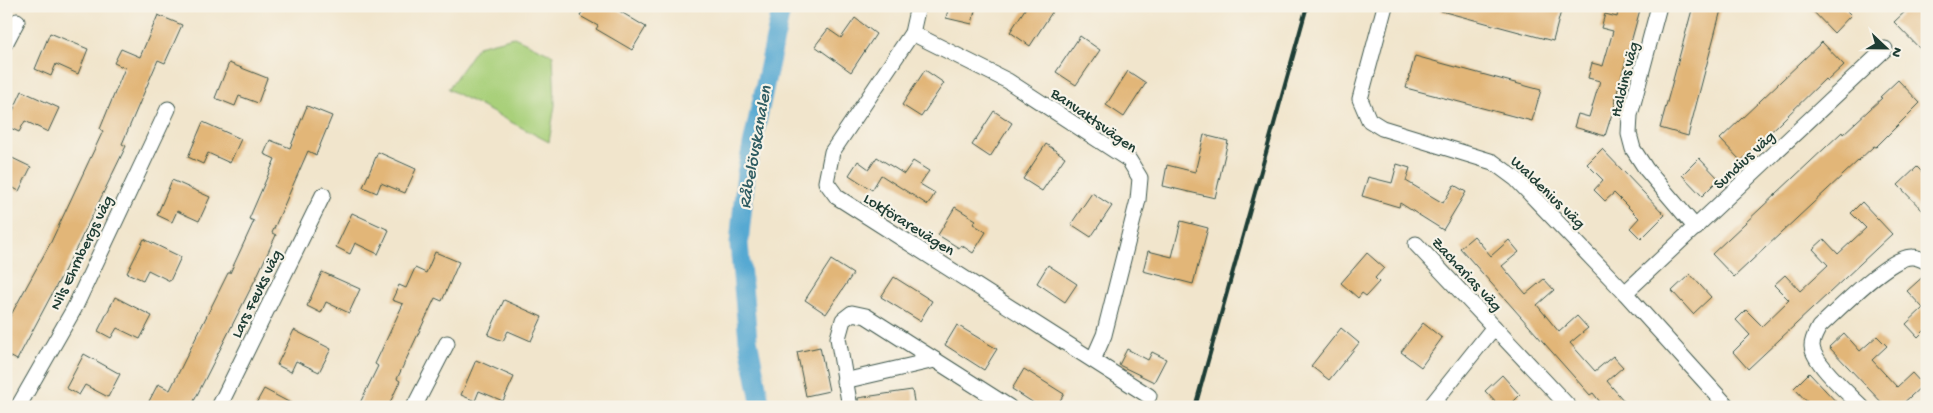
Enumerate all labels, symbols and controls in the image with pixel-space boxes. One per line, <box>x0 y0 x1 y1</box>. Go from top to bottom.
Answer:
north arrow <box>1860 22 1910 72</box>
street label: Haldins väg <box>1608 40 1645 119</box>
text: N <box>1886 45 1905 59</box>
water label: Råbelövskanalen <box>735 84 778 211</box>
street label: Banvaktsvägen <box>1045 85 1140 159</box>
street label: Sundius väg <box>1711 128 1780 195</box>
street label: Waldenius väg <box>1505 153 1588 234</box>
street label: Lokförarevägen <box>859 190 958 262</box>
street label: Nils Ehrnbergs väg <box>47 193 119 314</box>
street label: Zacharias väg <box>1426 234 1505 317</box>
street label: Lars Feuks väg <box>229 247 288 342</box>

